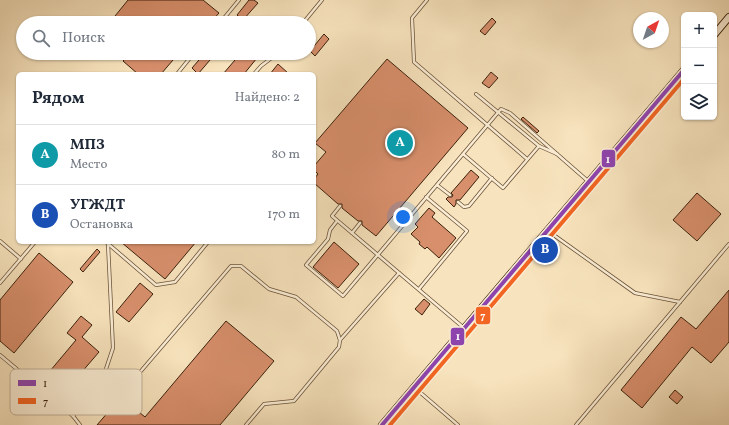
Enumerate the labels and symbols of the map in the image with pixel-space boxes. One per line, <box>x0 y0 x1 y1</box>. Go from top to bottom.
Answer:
north arrow <box>633 12 669 48</box>
pin: A <box>387 128 413 158</box>
line badge: 1 <box>601 149 616 168</box>
text: 1 <box>606 153 610 168</box>
your location <box>393 207 413 227</box>
pin: B <box>532 235 558 265</box>
line badge: 7 <box>475 306 491 325</box>
text: 7 <box>480 309 486 324</box>
line badge: 1 <box>450 327 465 346</box>
text: 1 <box>456 330 460 345</box>
legend <box>10 369 142 415</box>
text: 1 <box>43 377 47 392</box>
text: 7 <box>43 395 48 410</box>

